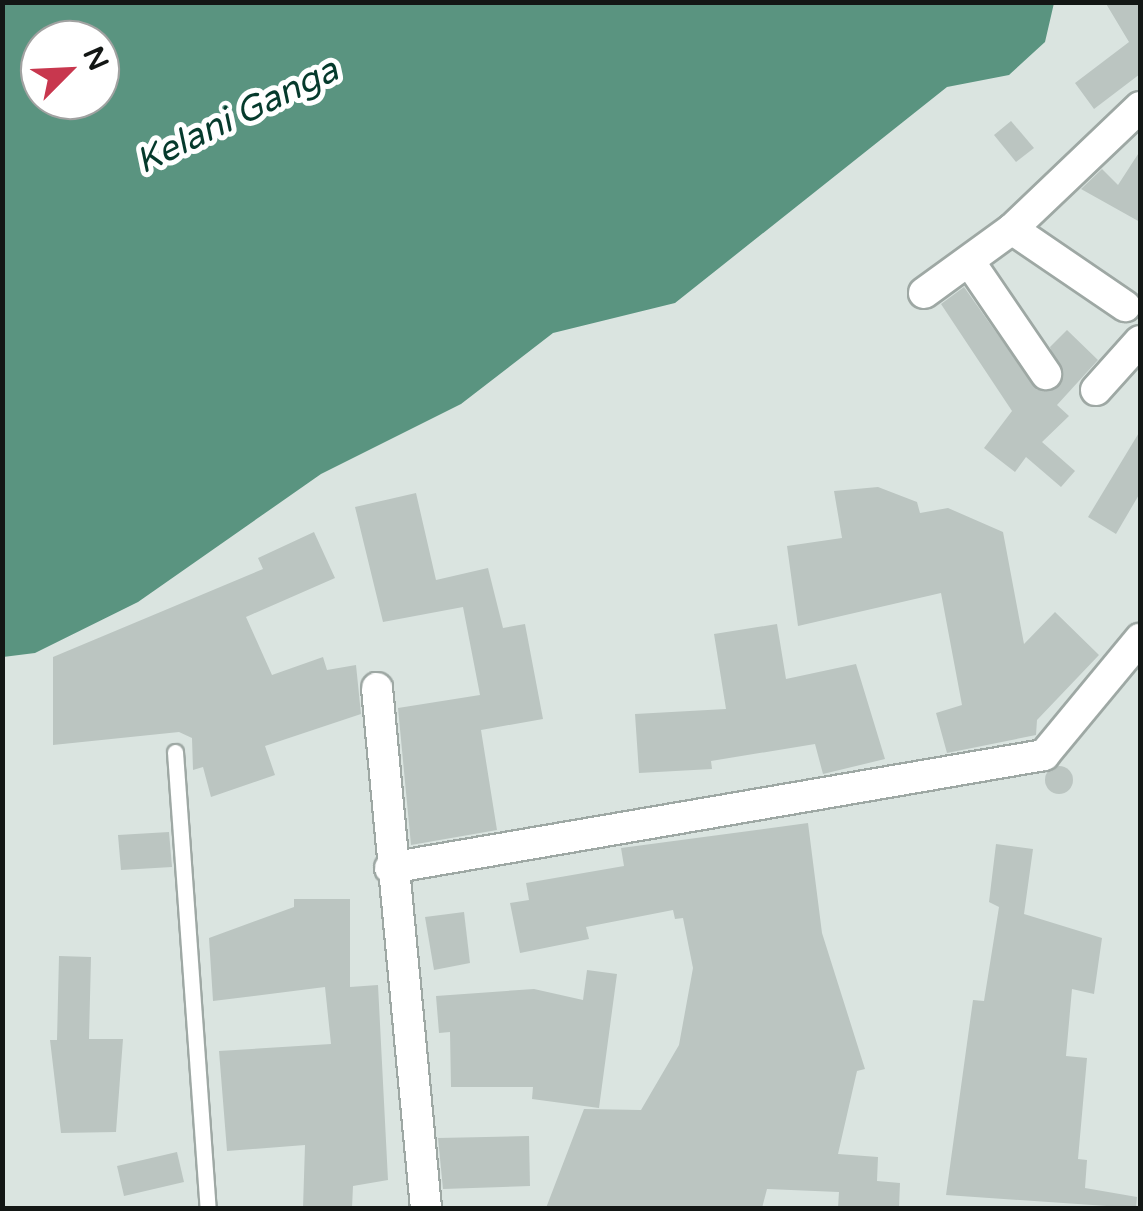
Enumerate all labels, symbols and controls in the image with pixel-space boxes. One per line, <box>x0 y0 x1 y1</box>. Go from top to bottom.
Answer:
north arrow <box>20 20 120 120</box>
text: N <box>75 41 116 76</box>
water label: Kelani Ganga <box>129 49 345 183</box>

